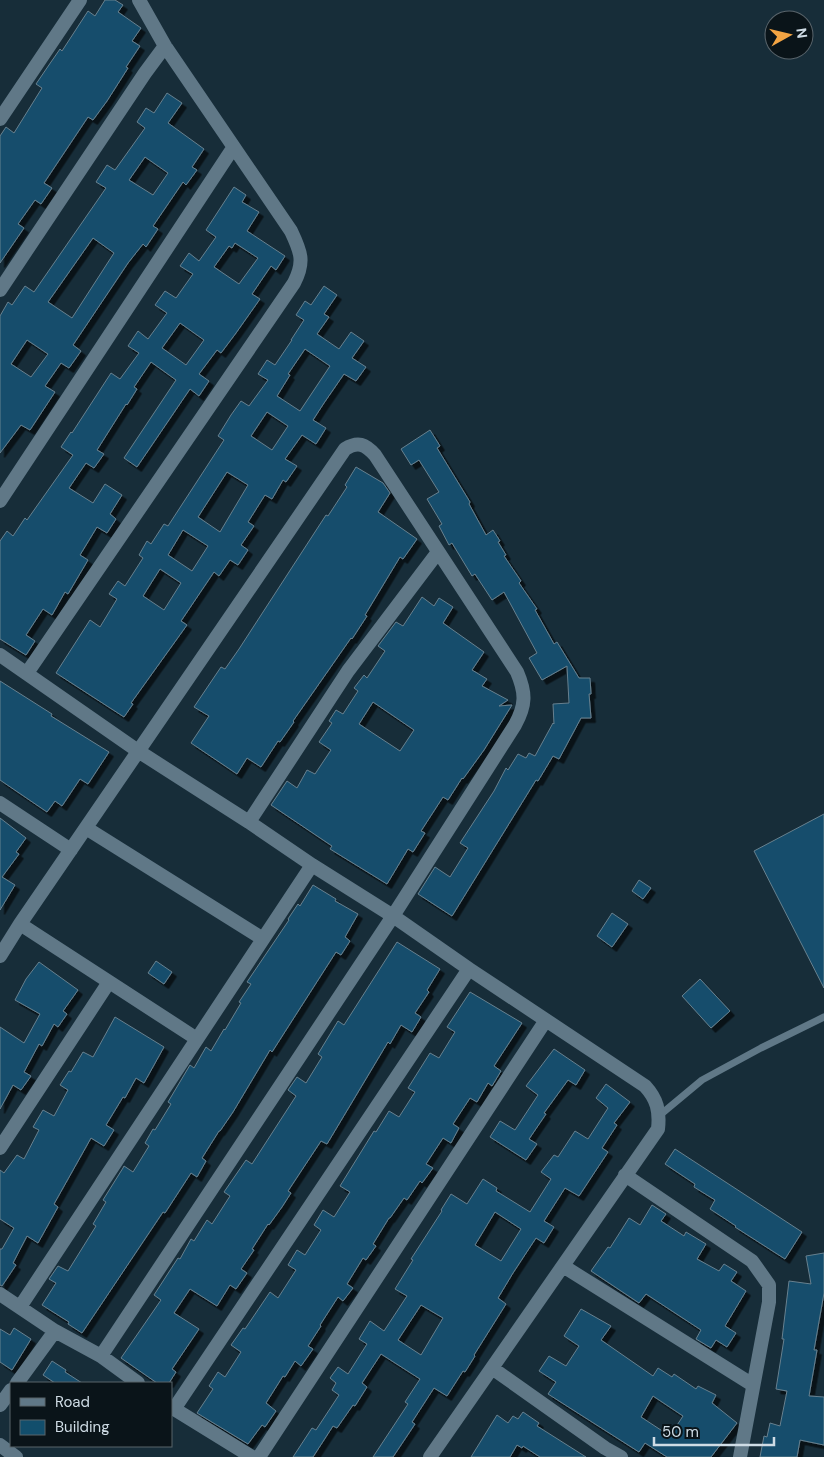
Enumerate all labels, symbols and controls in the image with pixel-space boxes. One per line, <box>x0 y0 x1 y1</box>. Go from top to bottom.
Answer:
north arrow <box>764 10 814 60</box>
text: N <box>792 27 811 40</box>
legend <box>10 1382 172 1447</box>
text: Road <box>55 1392 90 1412</box>
scale bar <box>654 1414 774 1446</box>
text: Building <box>55 1417 110 1437</box>
text: 50 m <box>662 1422 699 1442</box>

